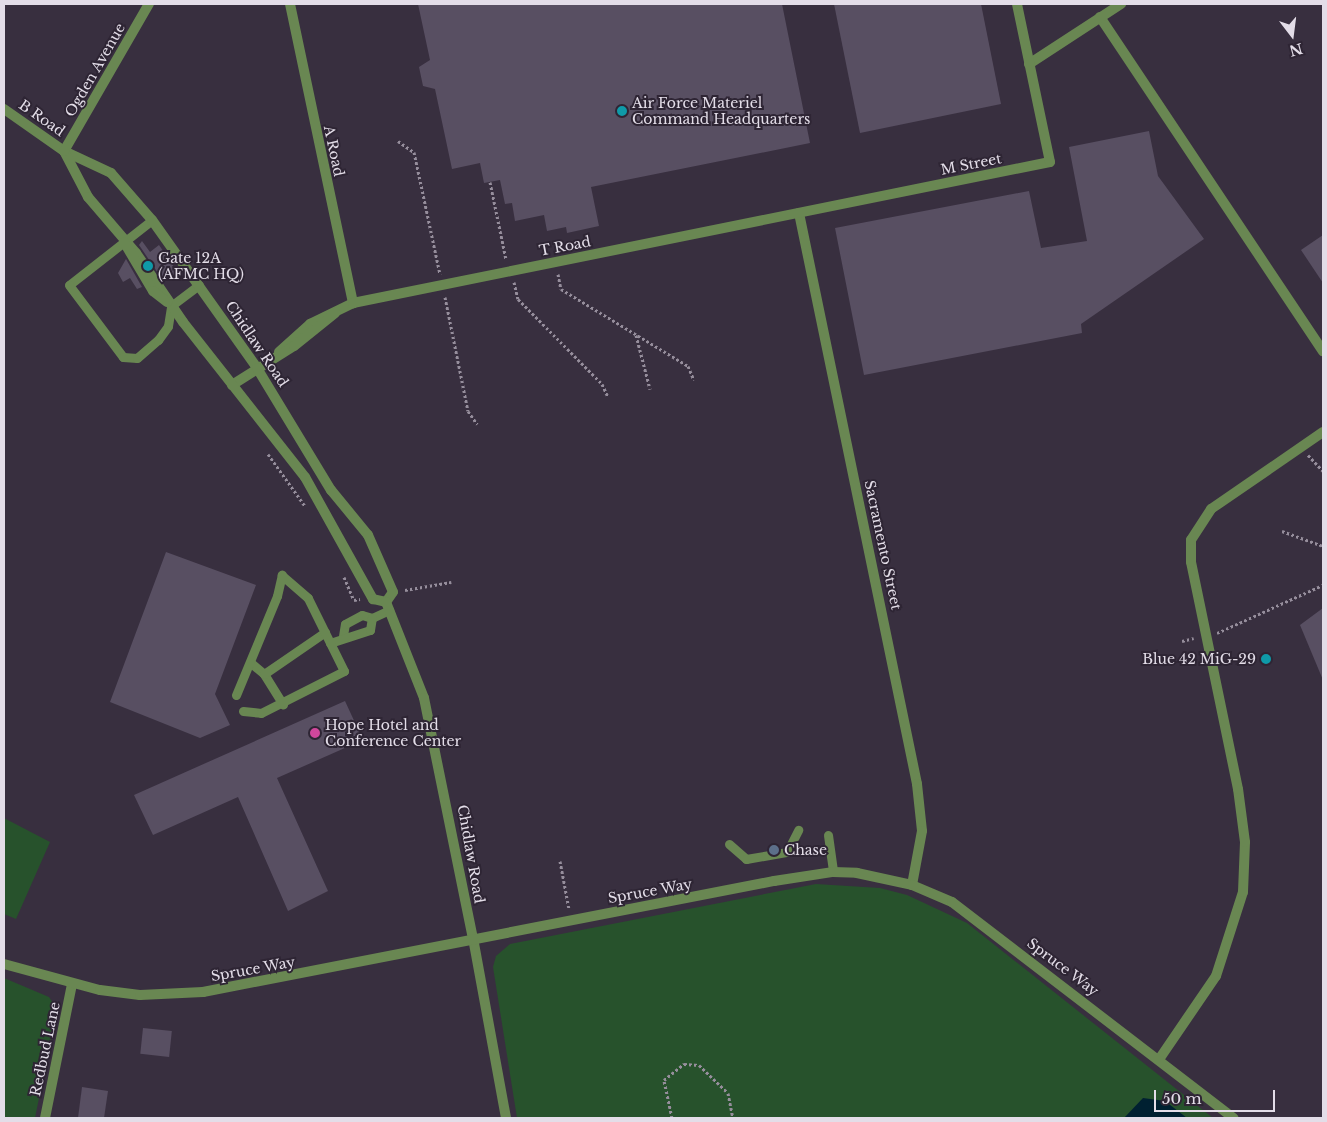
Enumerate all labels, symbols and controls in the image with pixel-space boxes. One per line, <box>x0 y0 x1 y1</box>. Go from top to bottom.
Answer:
north arrow <box>1267 10 1317 60</box>
street label: Ogden Avenue <box>61 20 129 120</box>
text: N <box>1287 39 1305 60</box>
place label: Air Force Materiel Command Headquarters <box>632 95 810 128</box>
street label: B Road <box>16 96 68 140</box>
marker: Air Force Materiel Command Headquarters <box>616 105 628 117</box>
street label: A Road <box>320 124 348 178</box>
street label: M Street <box>939 150 1003 178</box>
street label: T Road <box>538 233 592 259</box>
place label: Gate 12A (AFMC HQ) <box>158 250 244 282</box>
marker: Gate 12A (AFMC HQ) <box>142 260 154 272</box>
street label: Chidlaw Road <box>222 298 292 390</box>
street label: Sacramento Street <box>861 479 905 611</box>
place label: Blue 42 MiG-29 <box>1142 651 1256 667</box>
marker: Blue 42 MiG-29 <box>1260 653 1272 665</box>
place label: Hope Hotel and Conference Center <box>325 717 461 750</box>
marker: Hope Hotel and Conference Center <box>309 727 321 739</box>
street label: Chidlaw Road <box>454 803 488 905</box>
place label: Chase <box>784 842 827 858</box>
marker: Chase <box>768 844 780 856</box>
street label: Spruce Way <box>606 875 694 907</box>
street label: Spruce Way <box>1024 935 1102 999</box>
street label: Spruce Way <box>209 953 297 985</box>
street label: Redbud Lane <box>27 1000 63 1098</box>
scale bar <box>1157 1080 1278 1112</box>
text: 50 m <box>1162 1089 1202 1108</box>

